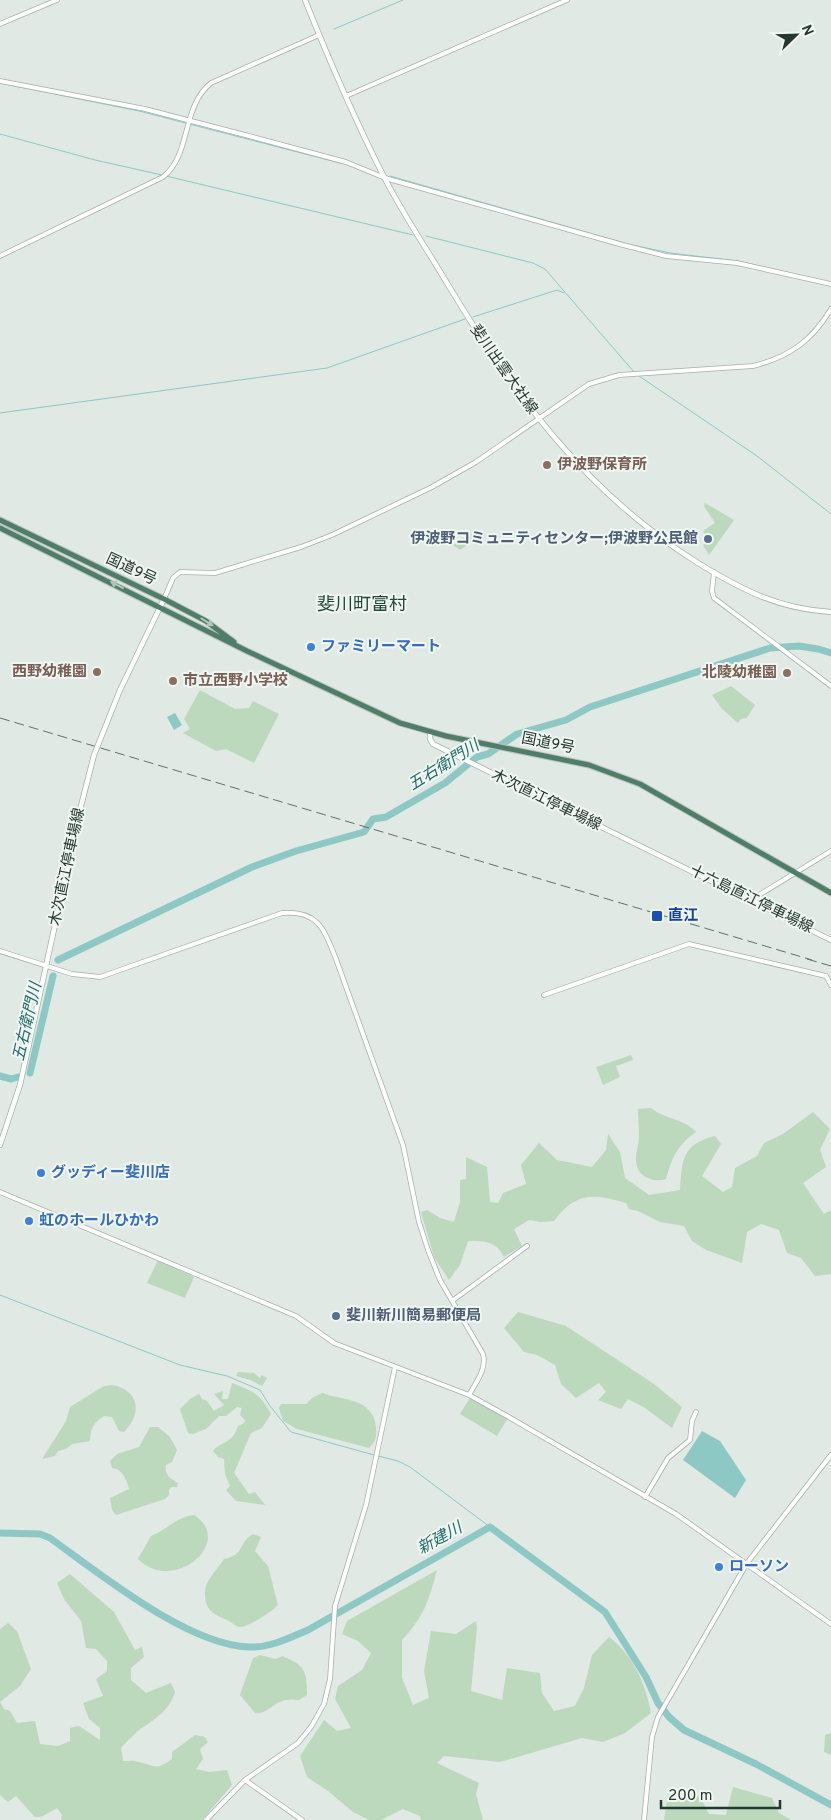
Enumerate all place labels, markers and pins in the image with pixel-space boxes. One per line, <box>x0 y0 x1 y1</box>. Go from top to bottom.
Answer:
place label: 伊波野保育所 <box>557 456 647 475</box>
marker: 伊波野保育所 <box>541 459 553 471</box>
place label: 伊波野コミュニティセンター;伊波野公民館 <box>410 530 698 549</box>
marker: 伊波野コミュニティセンター;伊波野公民館 <box>702 533 714 545</box>
place label: ファミリーマート <box>321 638 441 657</box>
marker: ファミリーマート <box>305 641 317 653</box>
place label: 西野幼稚園 <box>12 663 87 682</box>
place label: 北陵幼稚園 <box>702 664 777 683</box>
marker: 西野幼稚園 <box>91 666 103 678</box>
marker: 北陵幼稚園 <box>781 667 793 679</box>
place label: 市立西野小学校 <box>183 672 288 691</box>
marker: 市立西野小学校 <box>167 675 179 687</box>
place label: 直江 <box>668 906 698 926</box>
marker: 直江 <box>650 909 664 923</box>
place label: グッディー斐川店 <box>51 1164 170 1183</box>
marker: グッディー斐川店 <box>35 1167 47 1179</box>
place label: 虹のホールひかわ <box>39 1212 159 1231</box>
marker: 虹のホールひかわ <box>23 1215 35 1227</box>
place label: 斐川新川簡易郵便局 <box>346 1307 481 1326</box>
marker: 斐川新川簡易郵便局 <box>330 1310 342 1322</box>
place label: ローソン <box>729 1558 789 1577</box>
marker: ローソン <box>713 1561 725 1573</box>

